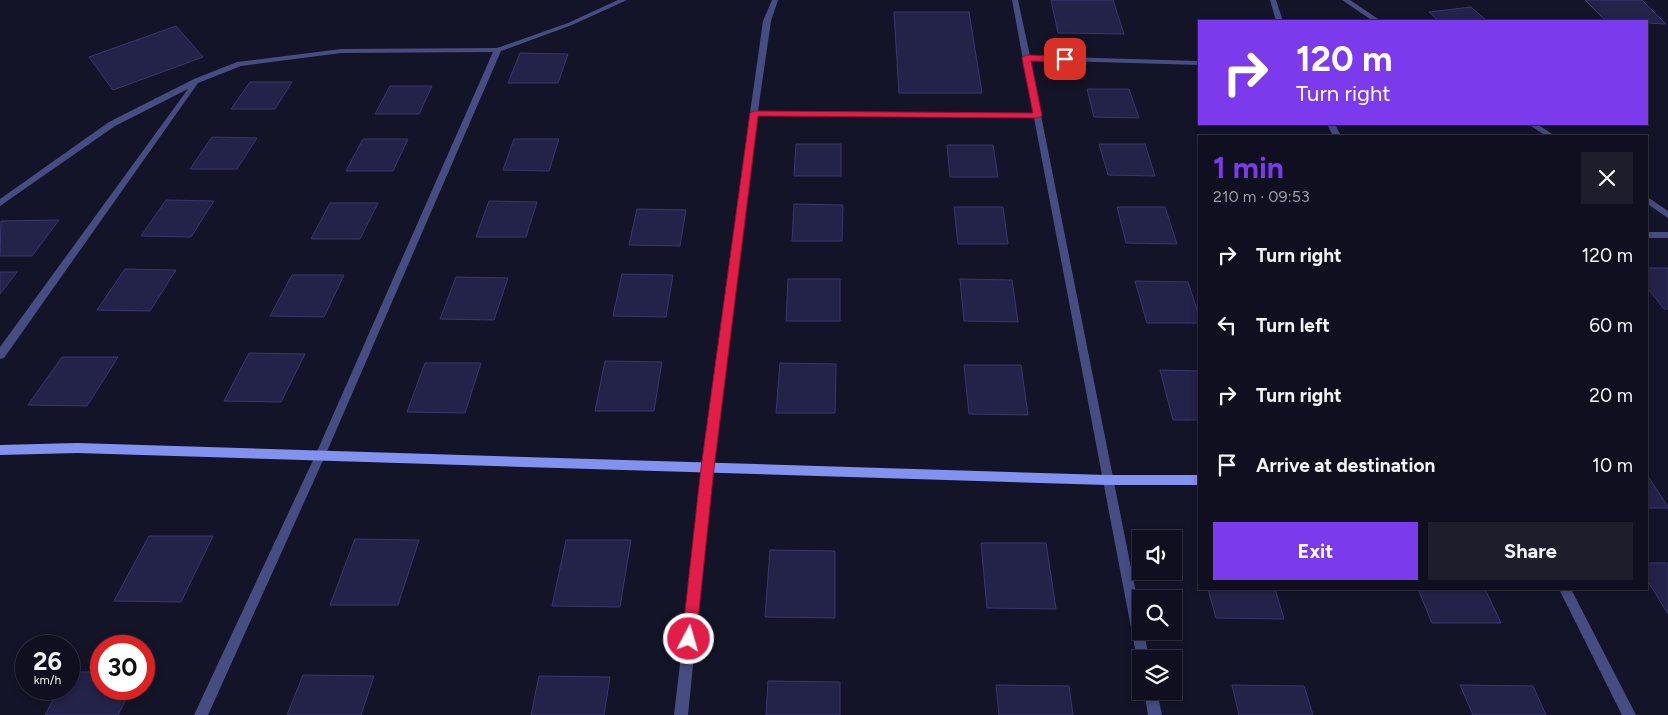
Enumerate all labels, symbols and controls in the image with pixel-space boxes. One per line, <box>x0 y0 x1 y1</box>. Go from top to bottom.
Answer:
pin <box>1044 38 1086 80</box>
text: 120 m <box>1296 38 1393 80</box>
icon: right <box>1213 40 1278 105</box>
icon: arrive <box>1051 45 1079 73</box>
text: Turn right <box>1296 80 1391 107</box>
text: 1 min <box>1213 149 1284 186</box>
button: close <box>1581 152 1633 204</box>
text: 210 m · 09:53 <box>1213 187 1310 206</box>
icon: right <box>1213 241 1241 269</box>
text: Turn right <box>1256 244 1342 267</box>
text: 120 m <box>1581 244 1633 267</box>
icon: left <box>1213 311 1241 339</box>
text: Turn left <box>1256 314 1330 337</box>
text: 60 m <box>1589 314 1633 337</box>
icon: right <box>1213 381 1241 409</box>
text: Turn right <box>1256 384 1342 407</box>
text: 20 m <box>1589 384 1633 407</box>
icon: arrive <box>1213 451 1241 479</box>
text: Arrive at destination <box>1256 454 1435 477</box>
text: 10 m <box>1592 454 1633 477</box>
button: Exit <box>1213 522 1418 580</box>
button: Share <box>1428 522 1633 580</box>
map controls <box>1132 530 1182 700</box>
button: sound <box>1132 530 1182 580</box>
button: search <box>1132 590 1182 640</box>
position arrow <box>662 612 714 664</box>
speed limit sign: 30 <box>90 635 155 700</box>
text: 26 <box>33 646 62 676</box>
button: layers <box>1132 650 1182 700</box>
text: km/h <box>34 673 61 687</box>

